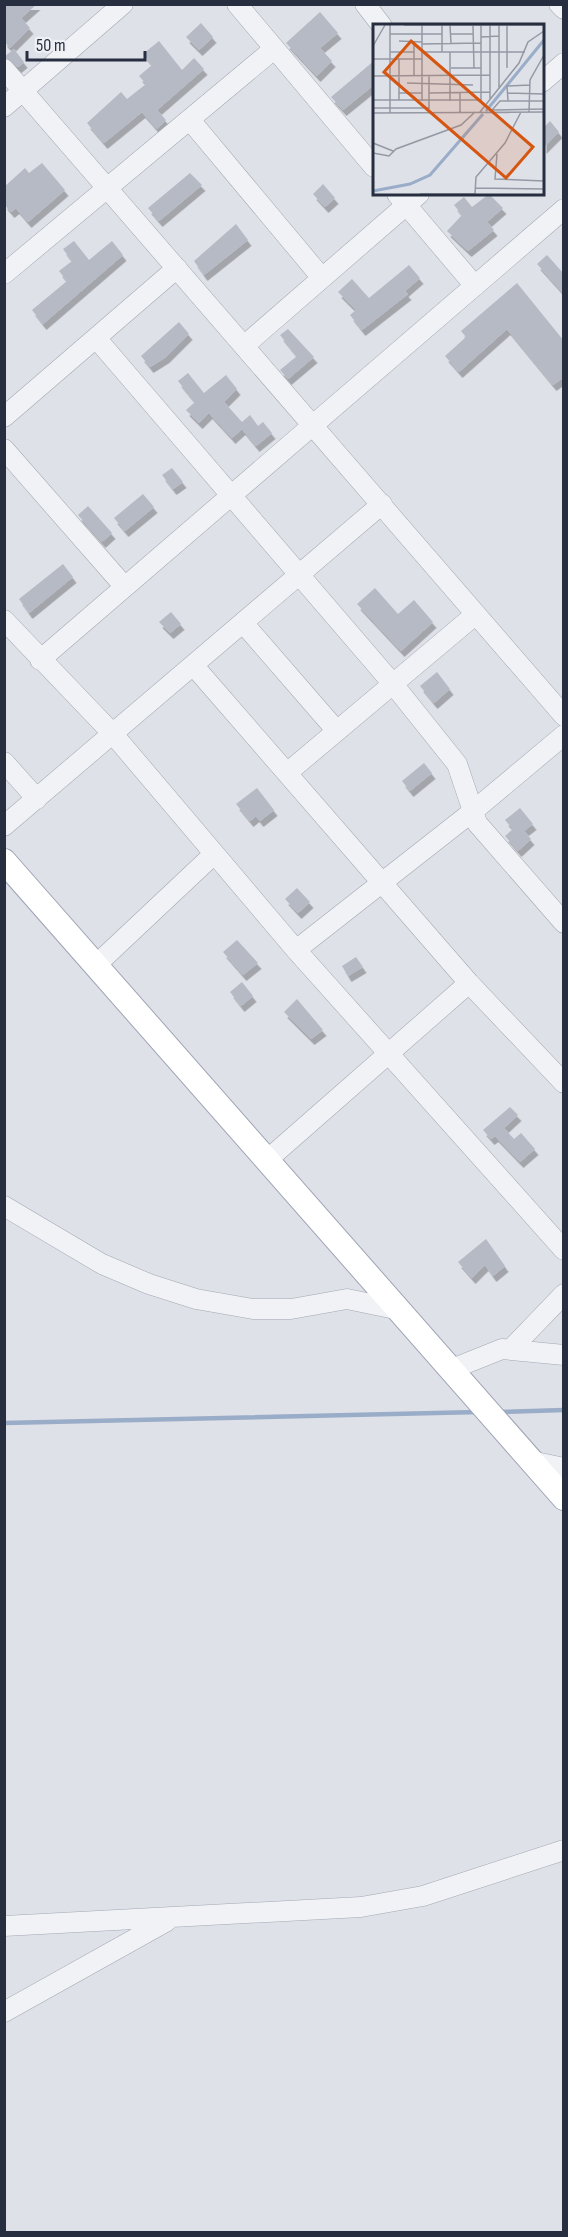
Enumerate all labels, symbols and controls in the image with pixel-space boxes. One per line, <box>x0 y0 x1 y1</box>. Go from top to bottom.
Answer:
scale bar <box>27 24 146 62</box>
inset map <box>373 24 544 195</box>
text: 50 m <box>36 35 66 56</box>

